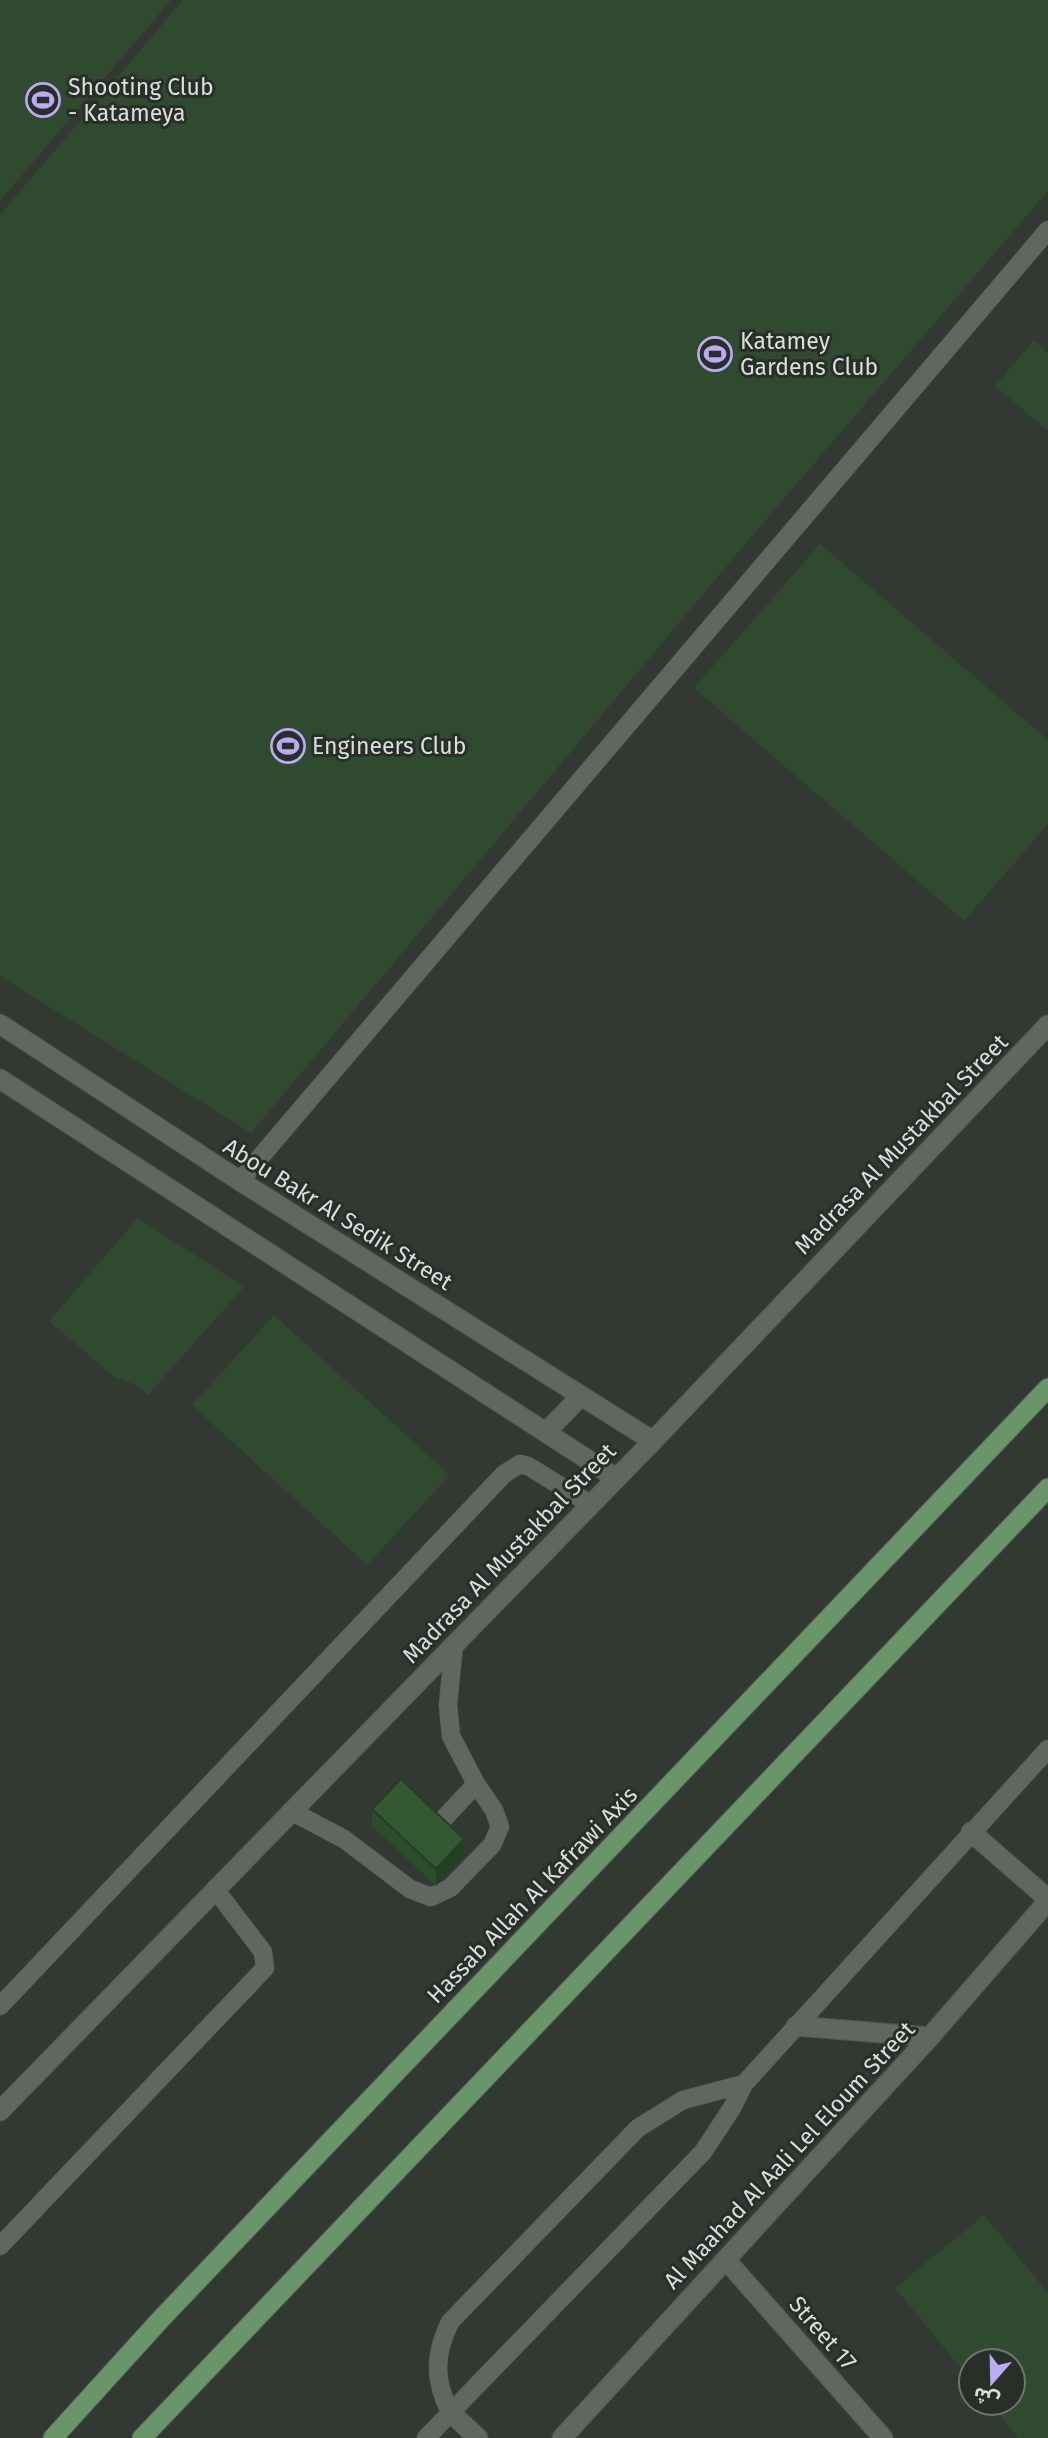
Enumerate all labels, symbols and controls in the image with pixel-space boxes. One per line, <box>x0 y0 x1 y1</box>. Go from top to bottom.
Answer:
place label: Shooting Club - Katameya <box>68 73 214 127</box>
sports icon: Shooting Club - Katameya <box>24 81 62 119</box>
place label: Katamey Gardens Club <box>740 327 878 381</box>
sports icon: Katamey Gardens Club <box>696 335 734 373</box>
sports icon: Engineers Club <box>269 727 307 765</box>
place label: Engineers Club <box>312 732 466 760</box>
street label: Madrasa Al Mustakbal Street <box>788 1028 1014 1260</box>
street label: Abou Bakr Al Sedik Street <box>218 1132 458 1296</box>
street label: Madrasa Al Mustakbal Street <box>396 1437 622 1669</box>
street label: Hassab Allah Al Kafrawi Axis <box>421 1781 643 2009</box>
street label: Al Maahad Al Aali Lel Eloum Street <box>658 2015 921 2295</box>
street label: Street 17 <box>783 2290 863 2376</box>
north arrow <box>957 2347 1027 2417</box>
text: ش <box>970 2382 1003 2413</box>

